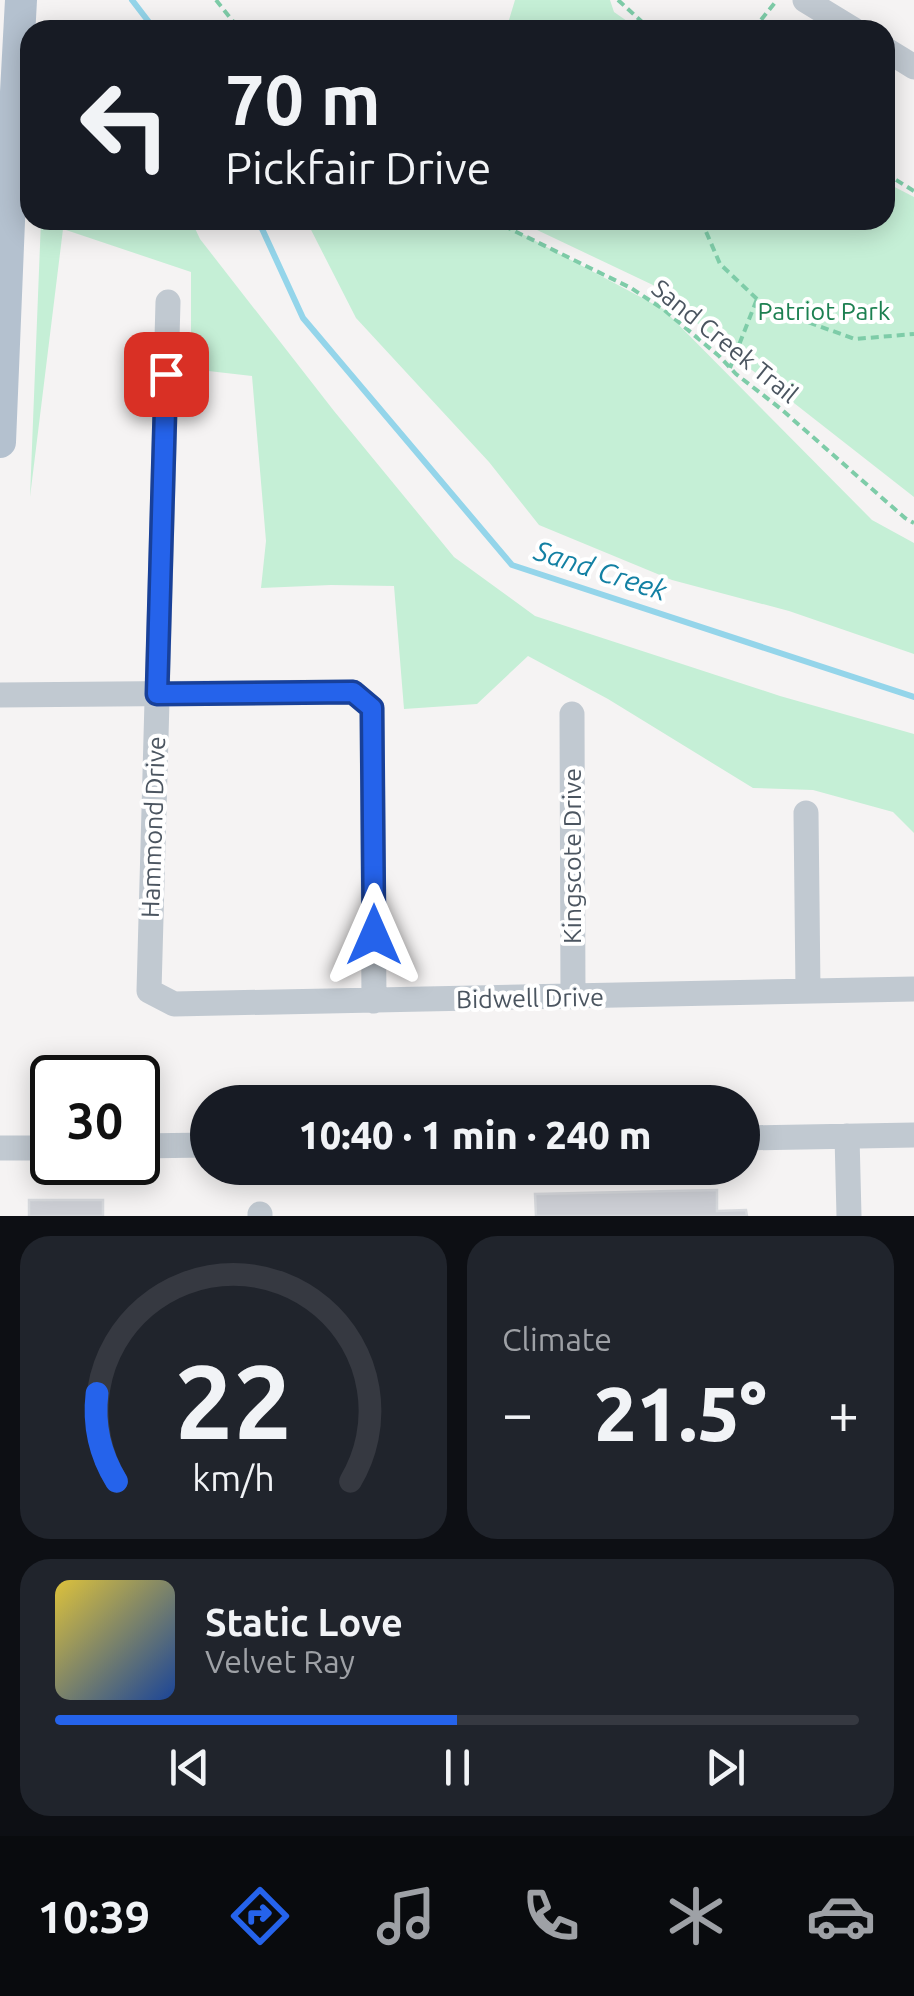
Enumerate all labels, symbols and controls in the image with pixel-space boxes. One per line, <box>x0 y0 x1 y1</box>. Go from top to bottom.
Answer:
icon: left <box>60 60 190 190</box>
text: 70 m <box>225 60 381 138</box>
text: Pickfair Drive <box>225 142 491 193</box>
street label: Sand Creek Trail <box>647 274 803 408</box>
park label: Patriot Park <box>758 297 891 325</box>
pin <box>124 332 209 417</box>
icon: arrive <box>139 347 194 402</box>
water label: Sand Creek <box>530 534 672 606</box>
street label: Hammond Drive <box>136 736 170 918</box>
street label: Kingscote Drive <box>558 768 586 944</box>
position arrow <box>322 883 426 987</box>
street label: Bidwell Drive <box>456 983 604 1013</box>
speed limit sign: 30 <box>30 1055 160 1185</box>
text: 10:40 · 1 min · 240 m <box>298 1114 652 1156</box>
text: Climate <box>502 1321 612 1357</box>
text: 22 <box>175 1342 292 1459</box>
text: 21.5° <box>594 1371 767 1455</box>
text: − <box>502 1382 533 1443</box>
text: + <box>828 1382 859 1443</box>
text: km/h <box>192 1458 275 1498</box>
text: Static Love <box>205 1601 403 1643</box>
text: Velvet Ray <box>205 1643 355 1679</box>
icon: previous <box>162 1740 217 1795</box>
icon: pause <box>430 1740 485 1795</box>
icon: next <box>698 1740 753 1795</box>
icon: directions <box>225 1881 295 1951</box>
icon: music <box>371 1881 441 1951</box>
icon: phone <box>516 1881 586 1951</box>
icon: climate <box>661 1881 731 1951</box>
icon: car <box>806 1881 876 1951</box>
text: 10:39 <box>38 1891 150 1942</box>

